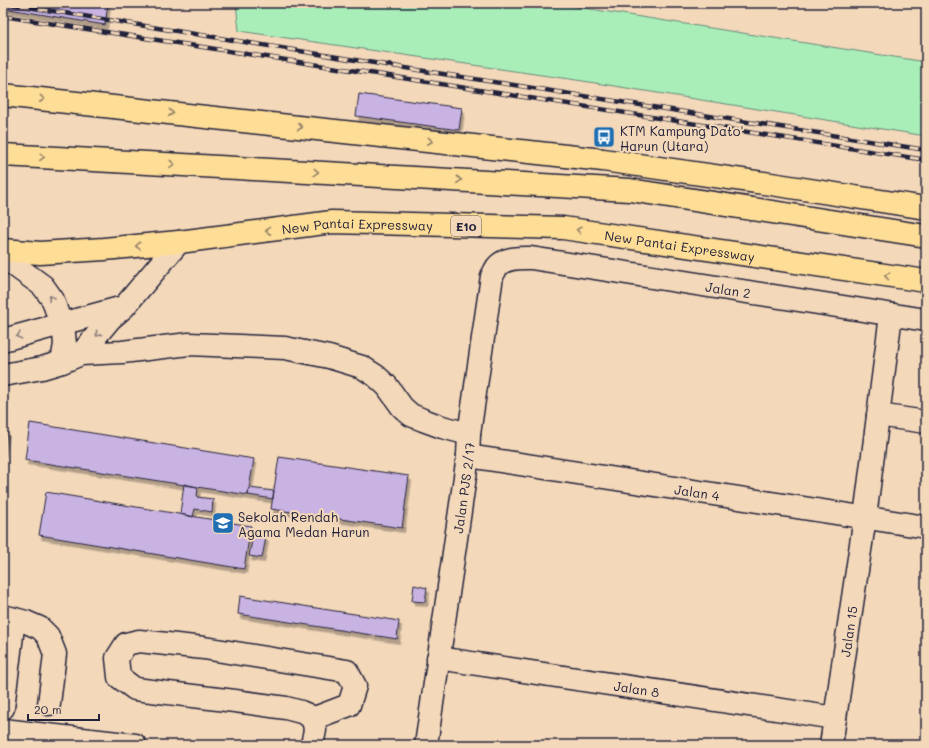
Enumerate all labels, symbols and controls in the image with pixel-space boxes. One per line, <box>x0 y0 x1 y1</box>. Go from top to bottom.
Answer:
one-way arrow <box>39 94 45 103</box>
one-way arrow <box>168 108 174 117</box>
one-way arrow <box>297 122 303 131</box>
place label: KTM Kampung Dato' Harun (Utara) <box>620 122 743 154</box>
bus stop icon: KTM Kampung Dato' Harun (Utara) <box>591 124 617 150</box>
one-way arrow <box>426 136 433 145</box>
one-way arrow <box>39 152 45 161</box>
one-way arrow <box>169 160 175 168</box>
one-way arrow <box>313 168 319 176</box>
one-way arrow <box>456 176 462 185</box>
street label: New Pantai Expressway <box>281 213 433 237</box>
road number: E10 <box>451 216 481 236</box>
one-way arrow <box>264 226 271 235</box>
one-way arrow <box>576 226 582 235</box>
street label: New Pantai Expressway <box>604 226 756 264</box>
one-way arrow <box>135 241 141 250</box>
one-way arrow <box>884 272 890 281</box>
street label: Jalan 2 <box>704 277 752 301</box>
one-way arrow <box>48 295 55 302</box>
one-way arrow <box>95 329 102 337</box>
one-way arrow <box>16 331 23 340</box>
street label: Jalan PJS 2/17 <box>448 442 477 534</box>
street label: Jalan 4 <box>673 480 721 503</box>
place label: Sekolah Rendah Agama Medan Harun <box>238 508 370 540</box>
school or university icon: Sekolah Rendah Agama Medan Harun <box>210 510 236 536</box>
street label: Jalan 15 <box>836 605 860 658</box>
street label: Jalan 8 <box>613 676 661 700</box>
scale bar <box>28 696 99 722</box>
text: 20 m <box>34 701 62 717</box>

